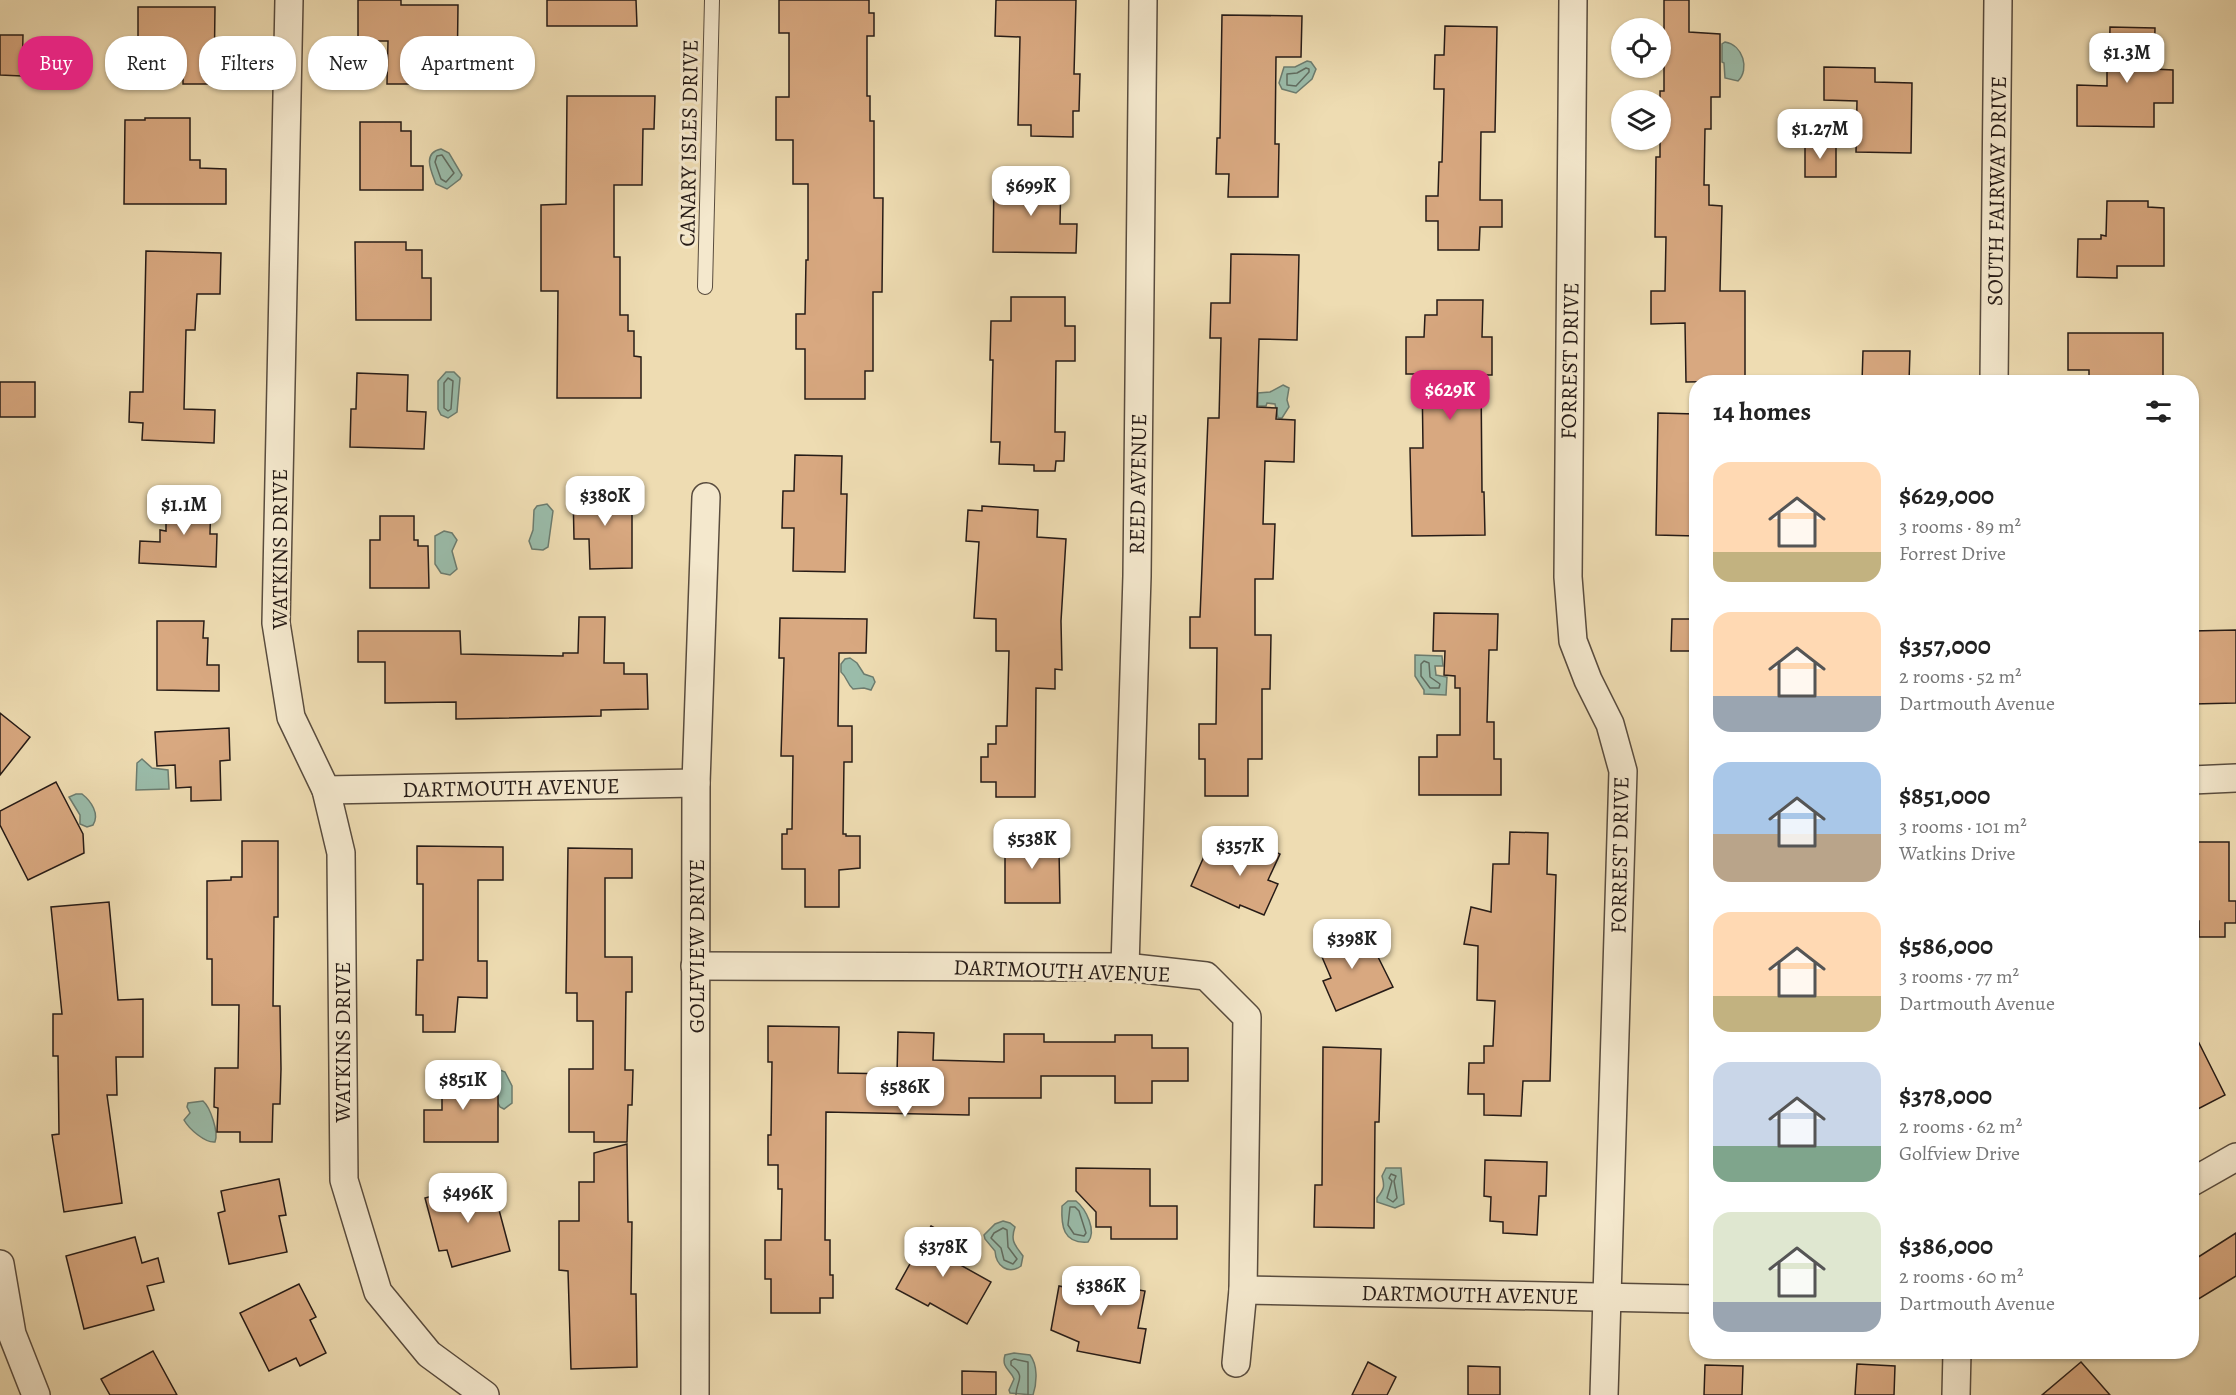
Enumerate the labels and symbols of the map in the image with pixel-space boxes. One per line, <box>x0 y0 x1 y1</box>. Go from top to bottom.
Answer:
pin: $1.3M <box>2085 33 2169 84</box>
street label: CANARY ISLES DRIVE <box>672 39 706 247</box>
street label: SOUTH FAIRWAY DRIVE <box>1980 76 2014 306</box>
pin: $1.27M <box>1771 109 1869 160</box>
pin: $699K <box>989 166 1073 217</box>
street label: FORREST DRIVE <box>1554 282 1586 440</box>
pin: $629K <box>1408 370 1492 421</box>
street label: REED AVENUE <box>1122 413 1154 555</box>
street label: WATKINS DRIVE <box>265 469 295 630</box>
pin: $380K <box>563 476 647 527</box>
pin: $1.1M <box>142 485 226 536</box>
street label: DARTMOUTH AVENUE <box>402 771 620 805</box>
street label: FORREST DRIVE <box>1604 776 1636 934</box>
pin: $538K <box>990 819 1074 870</box>
pin: $357K <box>1198 826 1282 877</box>
street label: GOLFVIEW DRIVE <box>682 859 712 1033</box>
pin: $398K <box>1310 919 1394 970</box>
street label: DARTMOUTH AVENUE <box>953 952 1171 990</box>
street label: WATKINS DRIVE <box>328 962 358 1123</box>
pin: $851K <box>421 1060 505 1111</box>
pin: $586K <box>863 1067 947 1118</box>
pin: $496K <box>426 1173 510 1224</box>
pin: $378K <box>901 1227 985 1278</box>
pin: $386K <box>1059 1266 1143 1317</box>
street label: DARTMOUTH AVENUE <box>1361 1278 1579 1312</box>

